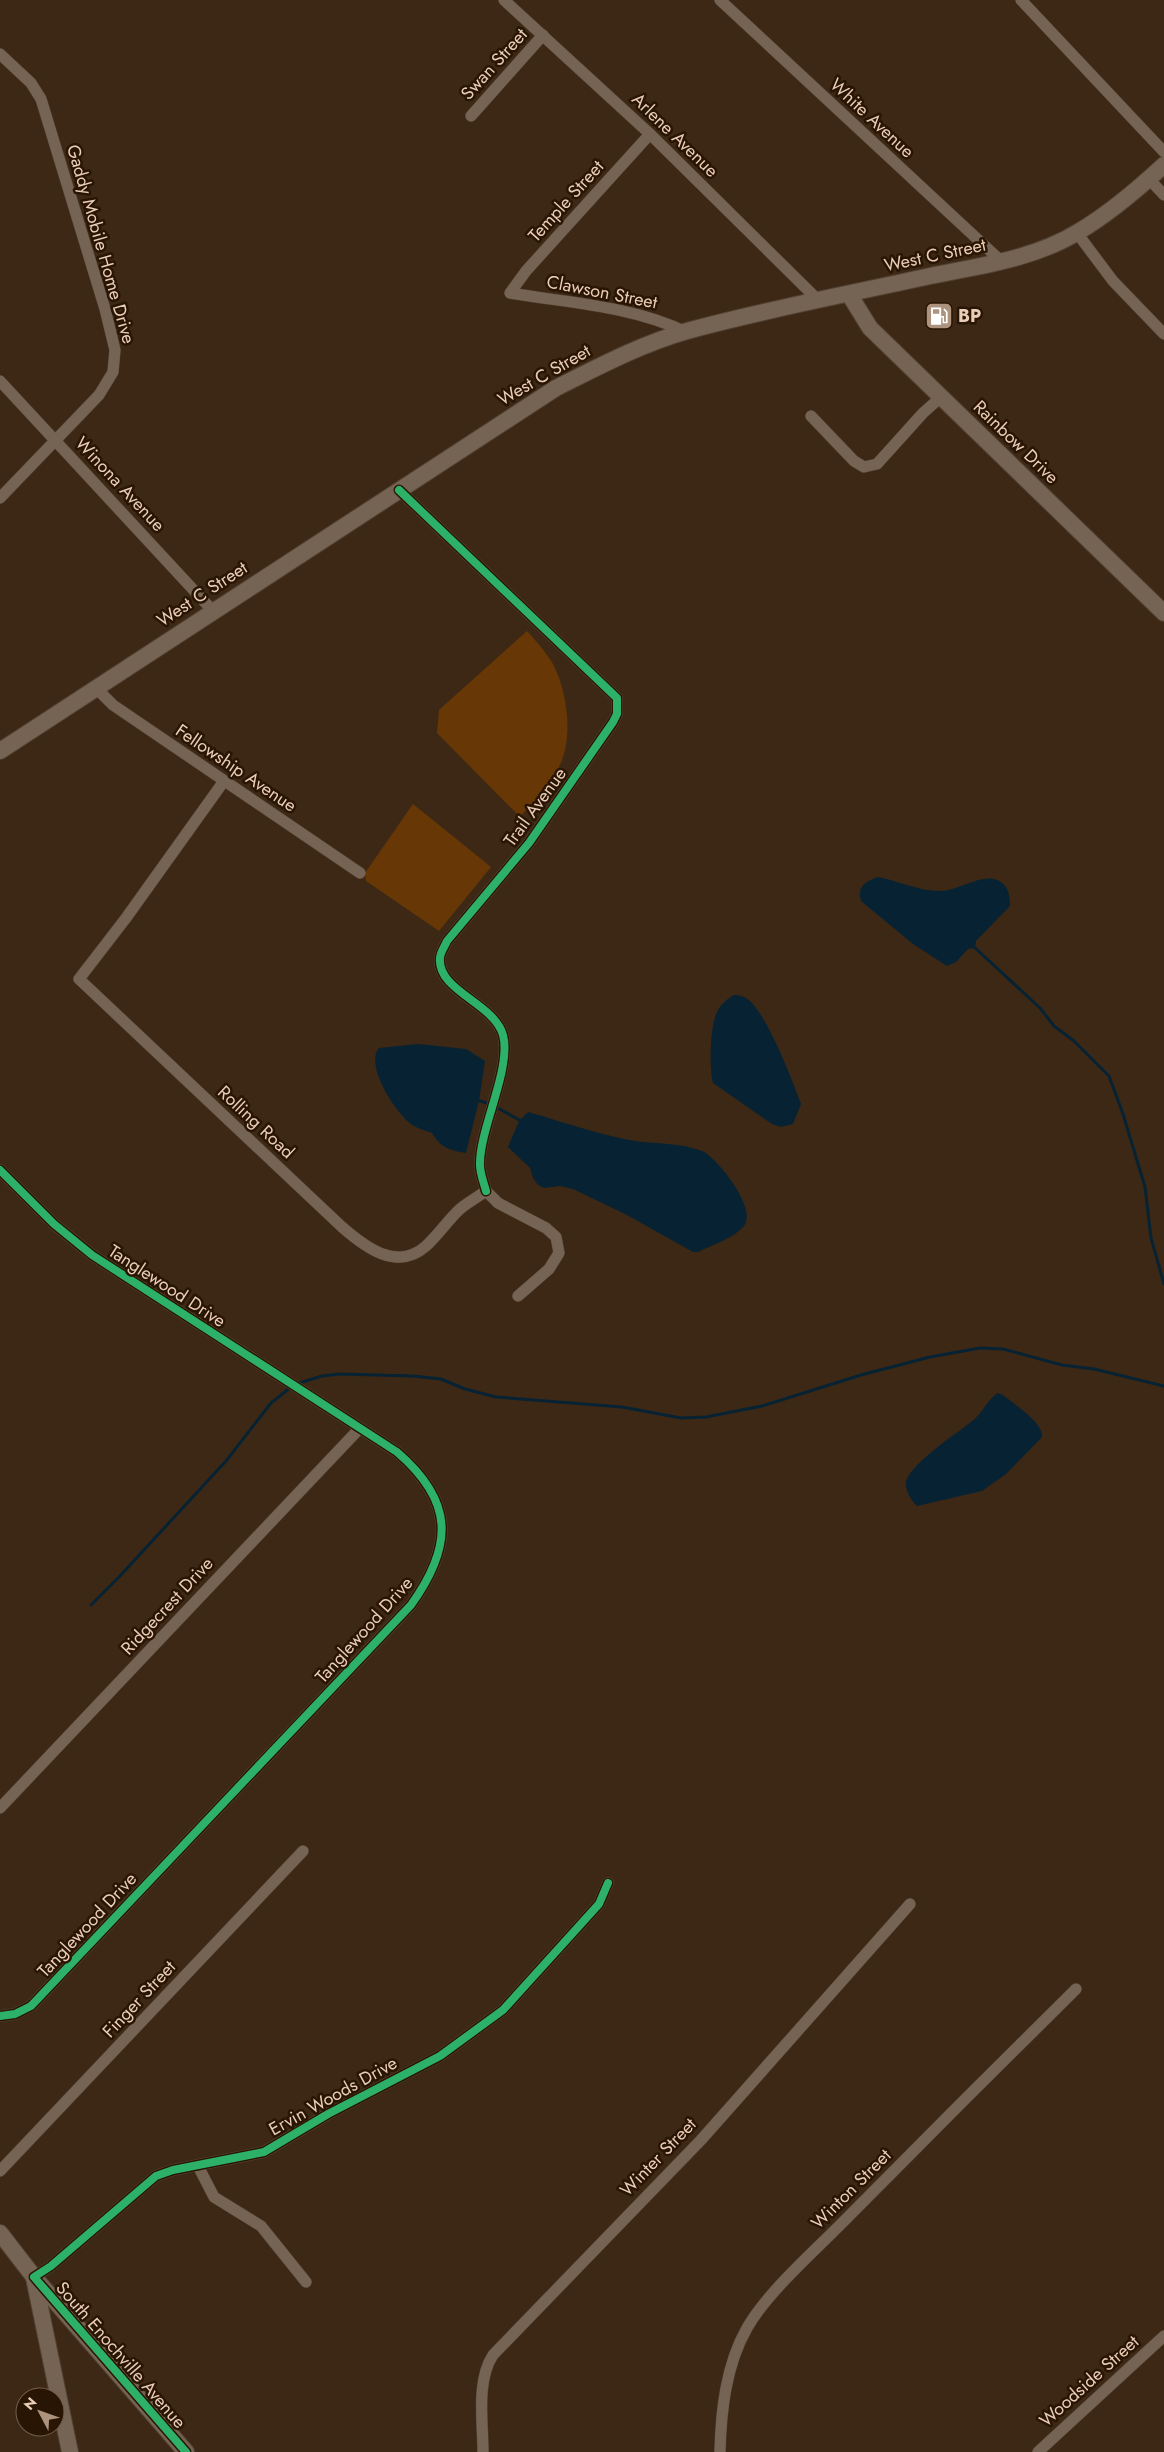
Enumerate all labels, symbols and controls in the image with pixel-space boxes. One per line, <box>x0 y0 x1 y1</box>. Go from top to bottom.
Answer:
street label: Swan Street <box>455 22 534 106</box>
street label: White Avenue <box>824 72 920 164</box>
street label: Arlene Avenue <box>626 87 724 183</box>
street label: Gaddy Mobile Home Drive <box>60 141 142 347</box>
street label: Temple Street <box>522 154 610 248</box>
street label: West C Street <box>882 231 989 278</box>
street label: Clawson Street <box>544 269 660 316</box>
fuel station icon: BP <box>924 301 954 331</box>
place label: BP <box>958 303 981 329</box>
street label: West C Street <box>493 338 596 412</box>
street label: Rainbow Drive <box>967 394 1065 490</box>
street label: Winona Avenue <box>69 431 171 537</box>
street label: West C Street <box>152 555 253 633</box>
street label: Fellowship Avenue <box>170 718 302 818</box>
street label: Trail Avenue <box>497 762 573 852</box>
street label: Rolling Road <box>212 1079 300 1165</box>
street label: Tanglewood Drive <box>103 1238 231 1334</box>
street label: Ridgecrest Drive <box>115 1551 219 1661</box>
street label: Tanglewood Drive <box>309 1571 419 1689</box>
street label: Tanglewood Drive <box>31 1867 143 1983</box>
street label: Finger Street <box>96 1954 182 2043</box>
street label: Ervin Woods Drive <box>264 2050 402 2142</box>
street label: Winter Street <box>614 2111 703 2202</box>
street label: Winton Street <box>805 2143 897 2235</box>
street label: South Enochville Avenue <box>50 2276 192 2434</box>
street label: Woodside Street <box>1033 2329 1145 2433</box>
north arrow <box>15 2387 65 2437</box>
text: N <box>19 2393 41 2414</box>

